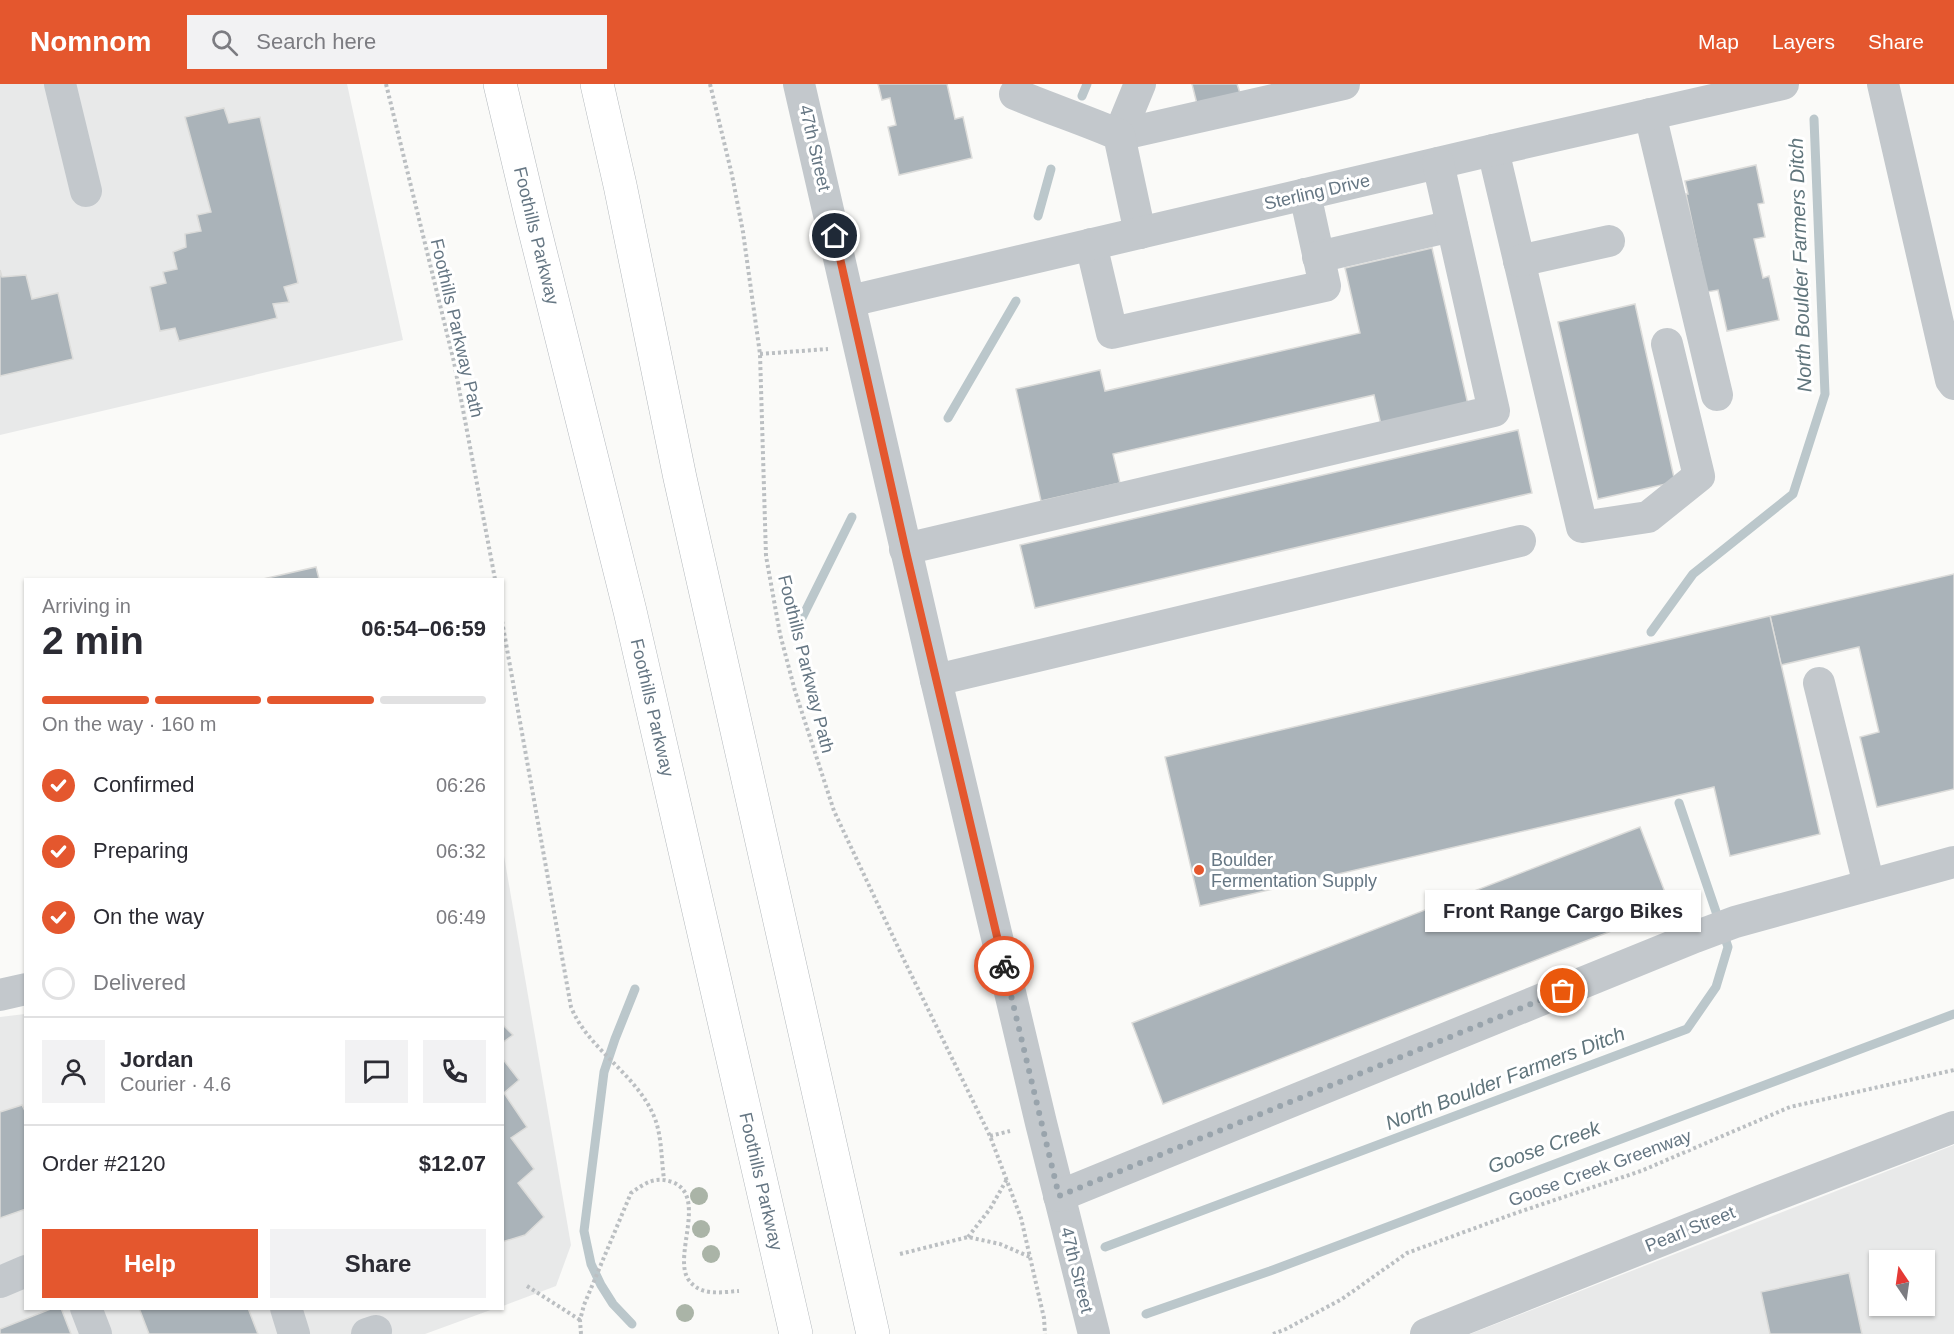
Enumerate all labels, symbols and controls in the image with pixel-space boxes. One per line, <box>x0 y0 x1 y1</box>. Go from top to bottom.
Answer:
search box <box>187 15 607 69</box>
text: Nomnom <box>30 26 151 57</box>
icon: search <box>208 26 241 59</box>
text: Search here <box>256 29 376 54</box>
text: Map <box>1698 30 1739 53</box>
text: Layers <box>1772 30 1835 53</box>
text: Share <box>1868 30 1924 53</box>
street label: 47th Street <box>795 103 835 193</box>
water label: North Boulder Farmers Ditch <box>1785 137 1815 393</box>
street label: Foothills Parkway <box>510 165 563 307</box>
street label: Sterling Drive <box>1262 170 1372 214</box>
pin <box>809 210 860 261</box>
icon: home <box>818 219 851 252</box>
street label: Foothills Parkway Path <box>427 237 487 419</box>
street label: Foothills Parkway Path <box>774 573 838 755</box>
text: Arriving in <box>42 595 131 617</box>
text: 06:54–06:59 <box>361 616 486 641</box>
text: 2 min <box>42 619 144 662</box>
street label: Foothills Parkway <box>627 637 678 779</box>
text: On the way · 160 m <box>42 713 217 735</box>
icon: check <box>42 769 75 802</box>
text: Confirmed <box>93 772 194 797</box>
text: 06:26 <box>436 774 486 796</box>
icon: check <box>42 835 75 868</box>
text: Preparing <box>93 838 188 863</box>
text: 06:32 <box>436 840 486 862</box>
place label: Boulder Fermentation Supply <box>1211 850 1377 891</box>
marker: Boulder Fermentation Supply <box>1192 863 1206 877</box>
callout: Front Range Cargo Bikes <box>1425 889 1701 931</box>
text: Front Range Cargo Bikes <box>1443 900 1683 922</box>
icon: check <box>42 901 75 934</box>
text: On the way <box>93 904 204 929</box>
text: 06:49 <box>436 906 486 928</box>
courier <box>974 936 1034 996</box>
icon: bike <box>988 950 1021 983</box>
pin <box>1537 965 1588 1016</box>
text: Delivered <box>93 970 186 995</box>
icon: bag <box>1546 974 1579 1007</box>
water label: North Boulder Farmers Ditch <box>1382 1022 1628 1134</box>
button: person <box>42 1040 105 1103</box>
button: chat <box>345 1040 408 1103</box>
button: phone <box>423 1040 486 1103</box>
text: Jordan <box>120 1047 193 1072</box>
text: Courier · 4.6 <box>120 1073 231 1095</box>
street label: Foothills Parkway <box>735 1110 786 1252</box>
water label: Goose Creek <box>1485 1116 1604 1177</box>
street label: Goose Creek Greenway <box>1506 1126 1694 1210</box>
text: Order #2120 <box>42 1151 166 1176</box>
text: $12.07 <box>419 1151 486 1176</box>
street label: Pearl Street <box>1642 1202 1738 1256</box>
street label: 47th Street <box>1057 1225 1097 1315</box>
button: Help <box>42 1229 258 1298</box>
button: Share <box>270 1229 486 1298</box>
north arrow <box>1869 1250 1935 1316</box>
map controls <box>1869 1250 1935 1316</box>

